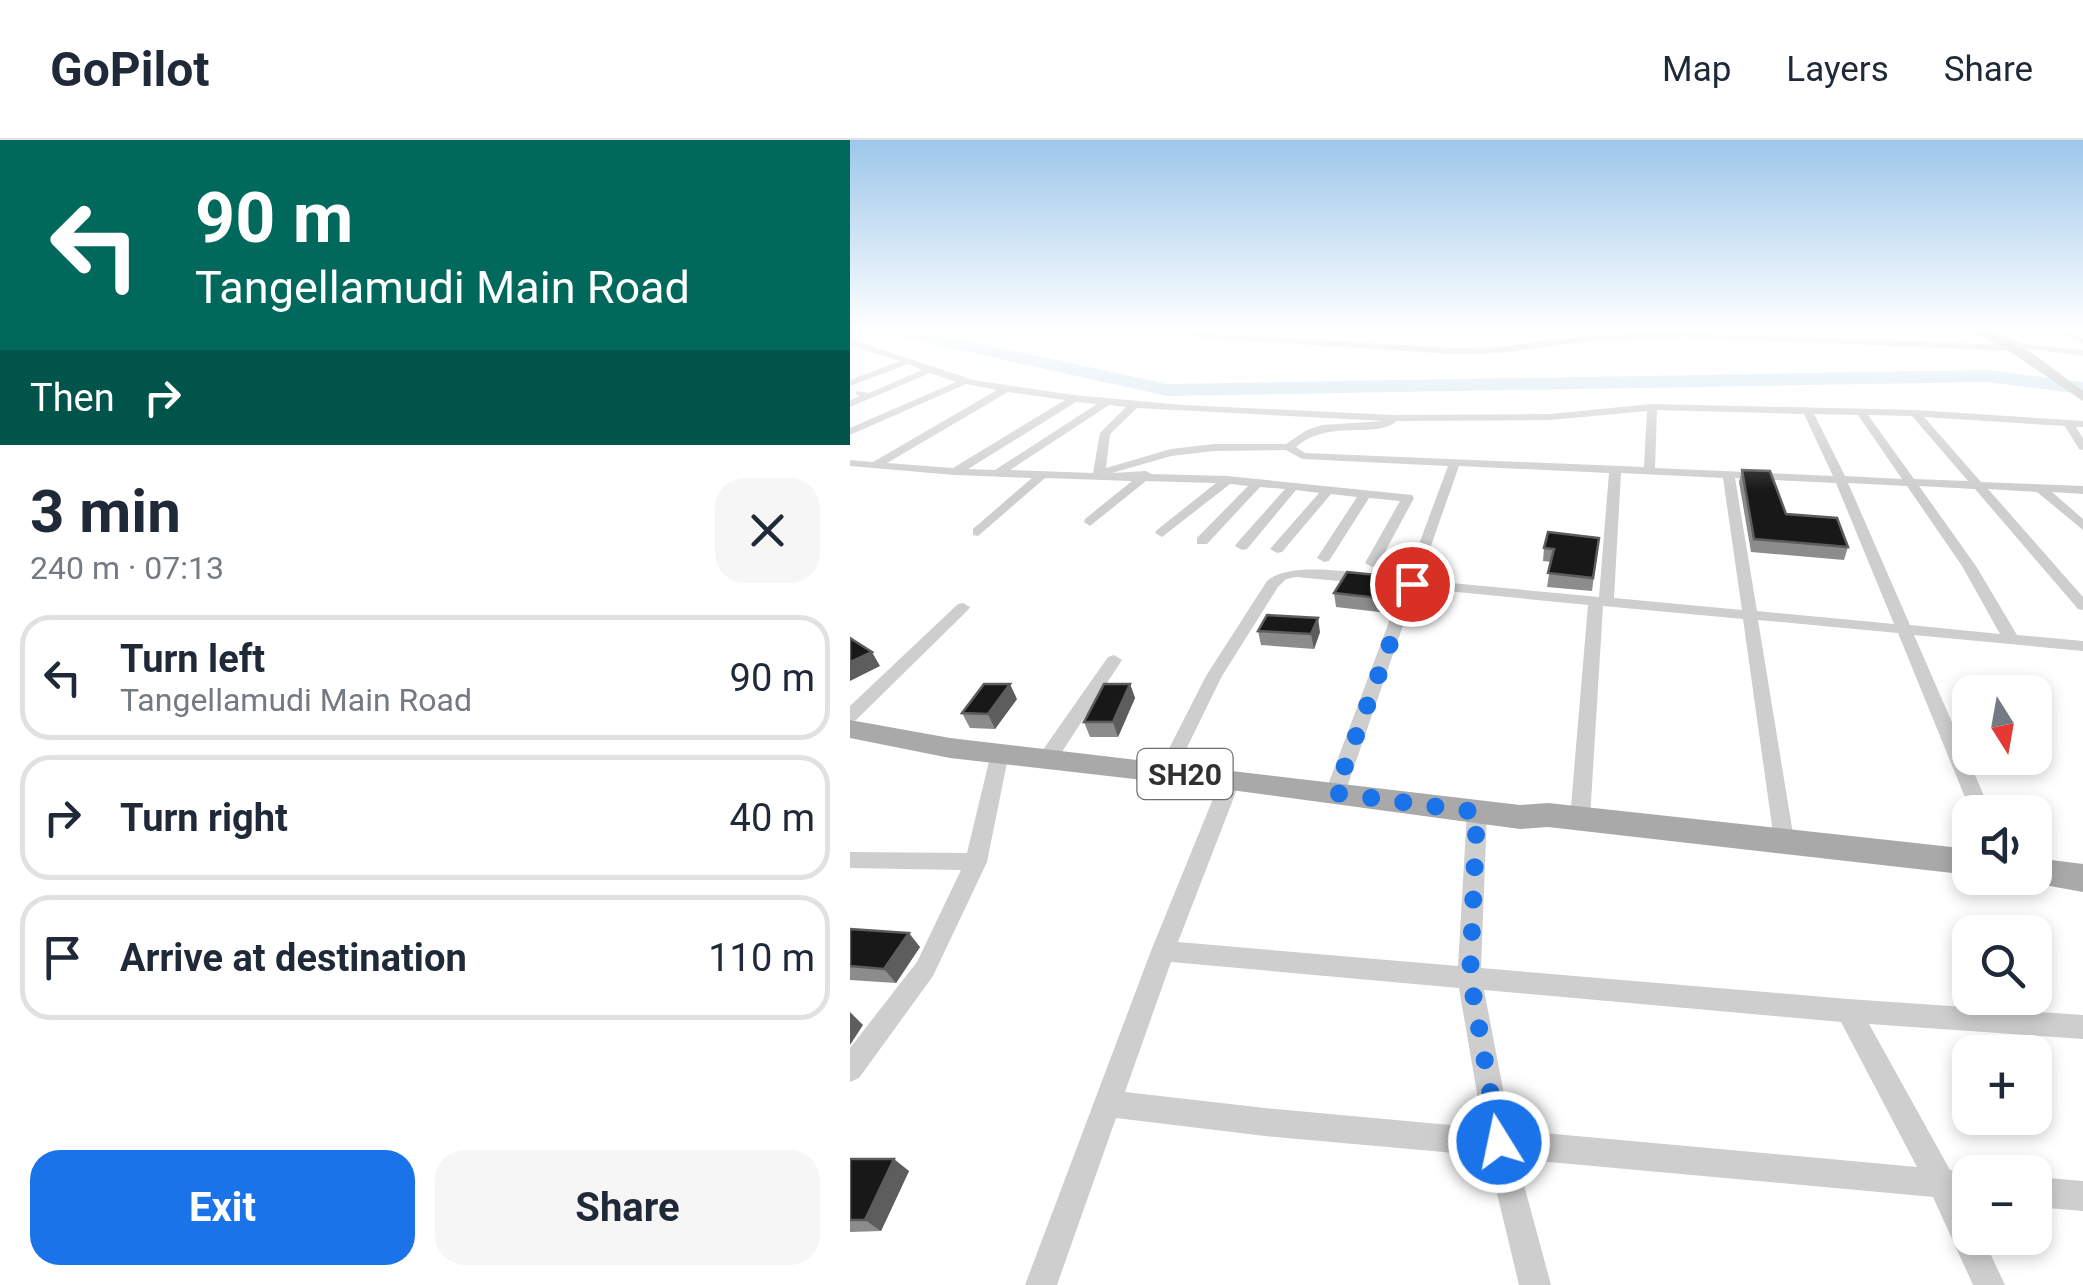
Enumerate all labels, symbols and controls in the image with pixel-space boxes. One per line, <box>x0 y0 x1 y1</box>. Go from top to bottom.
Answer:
text: GoPilot <box>50 41 210 98</box>
text: Map <box>1662 49 1731 90</box>
text: Layers <box>1786 49 1889 90</box>
text: Share <box>1944 49 2033 90</box>
text: 90 m <box>195 177 353 259</box>
icon: left <box>30 180 160 310</box>
text: Tangellamudi Main Road <box>195 261 690 314</box>
icon: right <box>135 370 190 425</box>
text: Then <box>30 376 115 420</box>
text: 3 min <box>30 476 181 547</box>
button: close <box>715 478 820 583</box>
pin <box>1370 542 1455 627</box>
text: 240 m · 07:13 <box>30 549 224 587</box>
icon: arrive <box>1385 557 1440 612</box>
text: Turn left <box>120 637 265 681</box>
icon: left <box>35 650 90 705</box>
text: 90 m <box>730 656 815 700</box>
north arrow <box>1952 675 2052 775</box>
map controls <box>1952 675 2052 1255</box>
text: Tangellamudi Main Road <box>120 681 472 719</box>
road number: SH20 <box>1138 749 1232 799</box>
icon: right <box>35 790 90 845</box>
button: sound <box>1952 795 2052 895</box>
text: Turn right <box>120 796 288 840</box>
text: 40 m <box>730 796 815 840</box>
button: search <box>1952 915 2052 1015</box>
icon: arrive <box>35 930 90 985</box>
text: Arrive at destination <box>120 936 467 980</box>
text: 110 m <box>708 936 815 980</box>
button: + <box>1952 1035 2052 1135</box>
position arrow <box>1447 1090 1551 1194</box>
button: Exit <box>30 1150 415 1265</box>
button: Share <box>435 1150 820 1265</box>
button: − <box>1952 1155 2052 1255</box>

